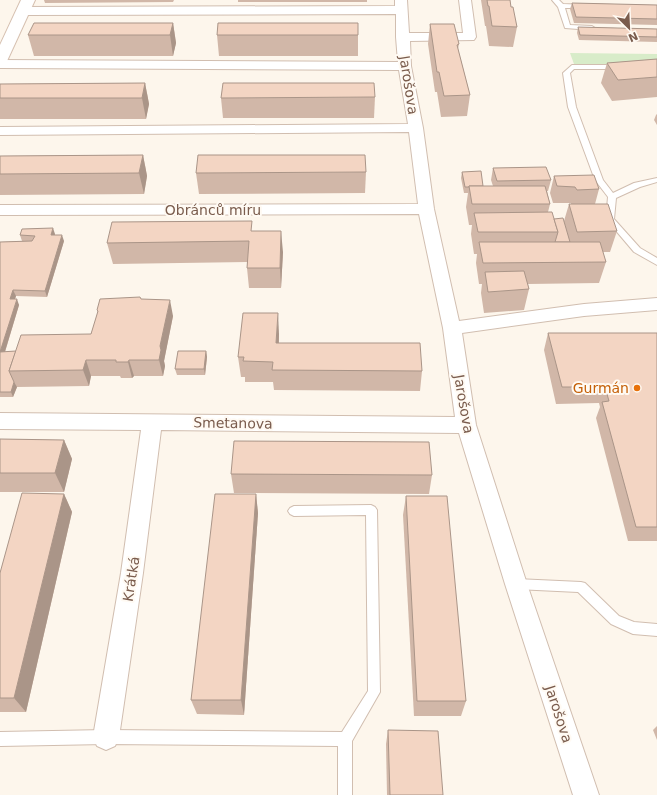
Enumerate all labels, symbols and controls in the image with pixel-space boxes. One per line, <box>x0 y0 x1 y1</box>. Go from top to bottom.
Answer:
north arrow <box>609 8 649 48</box>
text: N <box>626 29 640 44</box>
street label: Jarošova <box>396 53 422 116</box>
street label: Obránců míru <box>165 202 261 218</box>
street label: Jarošova <box>451 372 477 435</box>
place label: Gurmán <box>573 380 629 396</box>
marker: Gurmán <box>632 383 642 393</box>
street label: Smetanova <box>193 414 273 432</box>
street label: Krátká <box>120 555 142 603</box>
street label: Jarošova <box>542 682 576 745</box>

